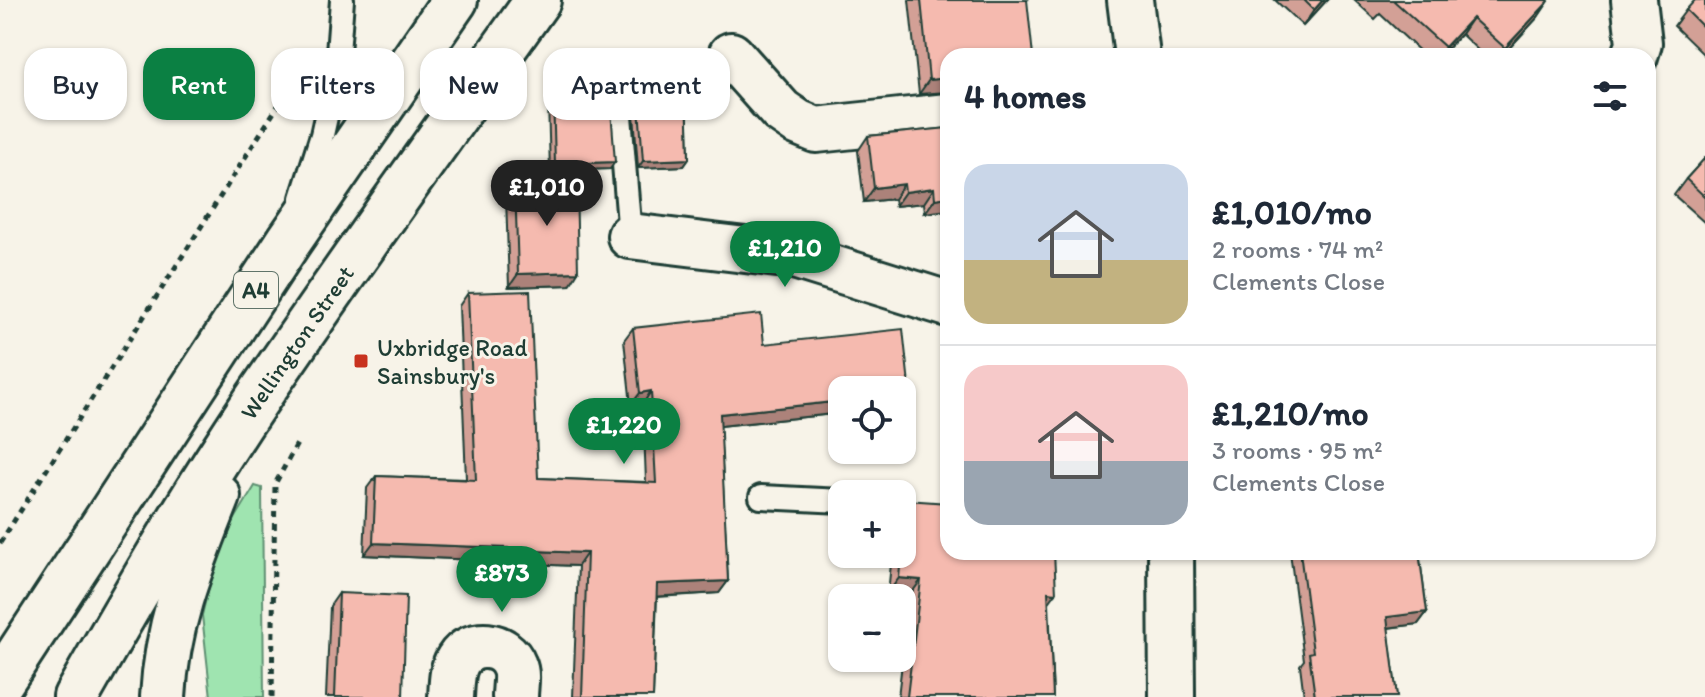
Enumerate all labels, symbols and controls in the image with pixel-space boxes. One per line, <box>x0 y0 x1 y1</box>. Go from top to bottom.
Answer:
chip: Buy <box>24 48 127 120</box>
chip: Rent <box>143 48 255 120</box>
chip: Filters <box>271 48 404 120</box>
chip: New <box>420 48 527 120</box>
chip: Apartment <box>543 48 730 120</box>
icon: filters <box>1588 74 1632 118</box>
text: 4 homes <box>964 76 1087 117</box>
pin: £1,010 <box>482 160 612 228</box>
text: £1,010 <box>509 170 585 202</box>
text: £1,010/mo <box>1212 192 1372 233</box>
icon: home <box>1028 196 1124 292</box>
pin: £1,210 <box>720 221 850 289</box>
text: £1,210 <box>748 231 822 263</box>
text: 2 rooms · 74 m² <box>1212 233 1383 265</box>
street label: Wellington Street <box>233 259 360 425</box>
text: Clements Close <box>1212 265 1385 297</box>
road number: A4 <box>234 272 278 308</box>
place label: Uxbridge Road Sainsbury's <box>377 333 527 390</box>
marker: Uxbridge Road Sainsbury's <box>352 352 370 370</box>
map controls <box>828 376 916 672</box>
button: locate <box>828 376 916 464</box>
text: £1,210/mo <box>1212 393 1369 434</box>
icon: home <box>1028 397 1124 493</box>
pin: £1,220 <box>559 398 689 466</box>
text: £1,220 <box>586 408 662 440</box>
text: 3 rooms · 95 m² <box>1212 434 1383 466</box>
text: Clements Close <box>1212 466 1385 498</box>
button: + <box>828 480 916 568</box>
pin: £873 <box>455 546 549 614</box>
text: £873 <box>474 556 530 588</box>
button: − <box>828 584 916 672</box>

